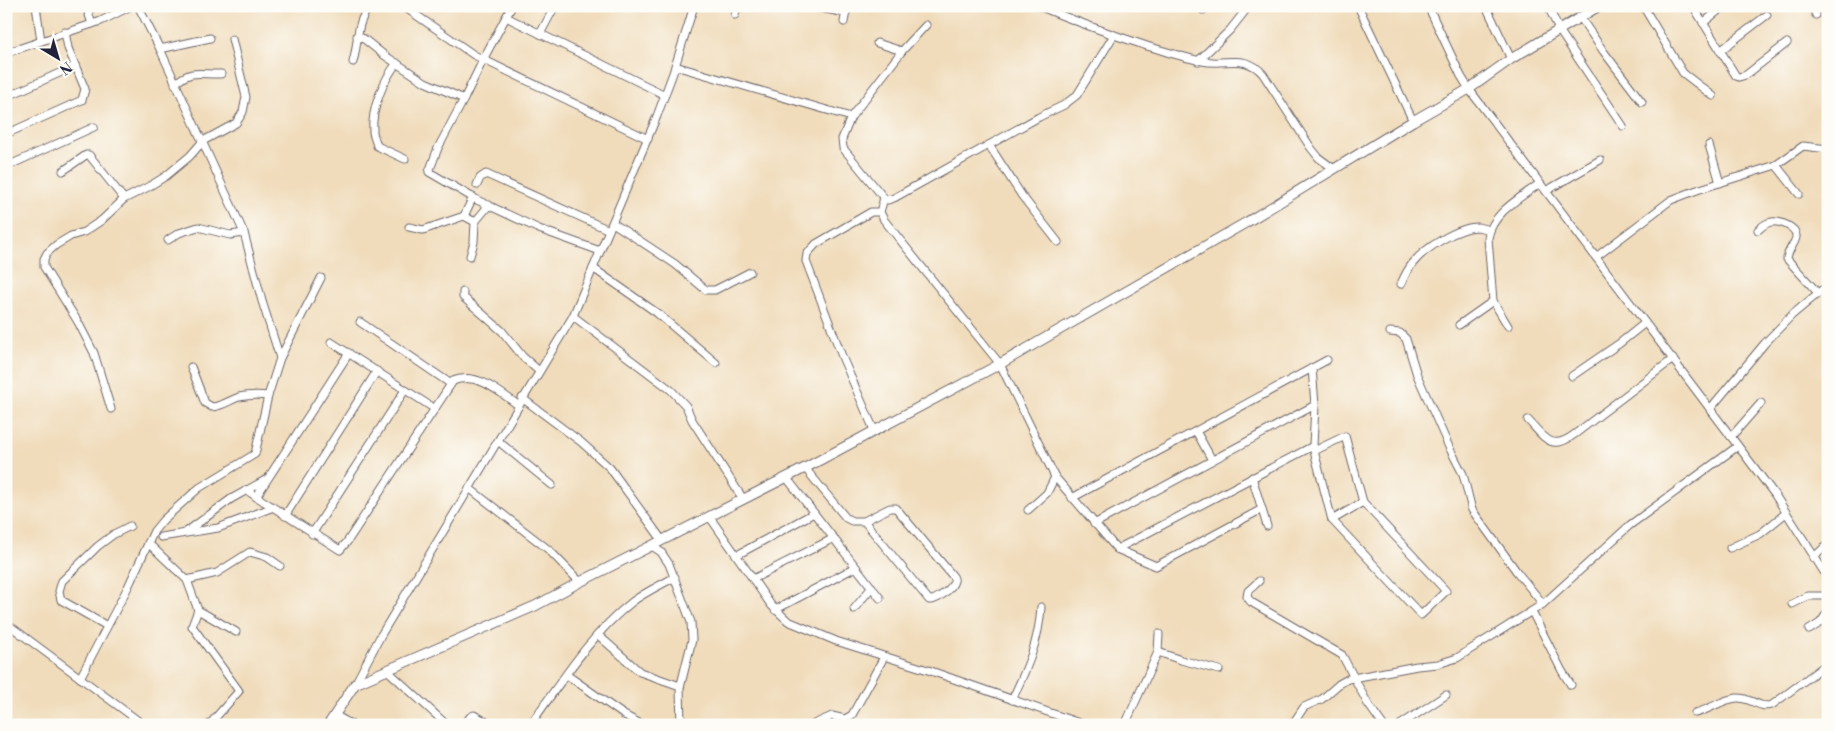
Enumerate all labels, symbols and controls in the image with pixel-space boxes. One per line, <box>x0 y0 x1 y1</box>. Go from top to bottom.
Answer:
north arrow <box>32 32 82 82</box>
text: N <box>55 57 75 78</box>

